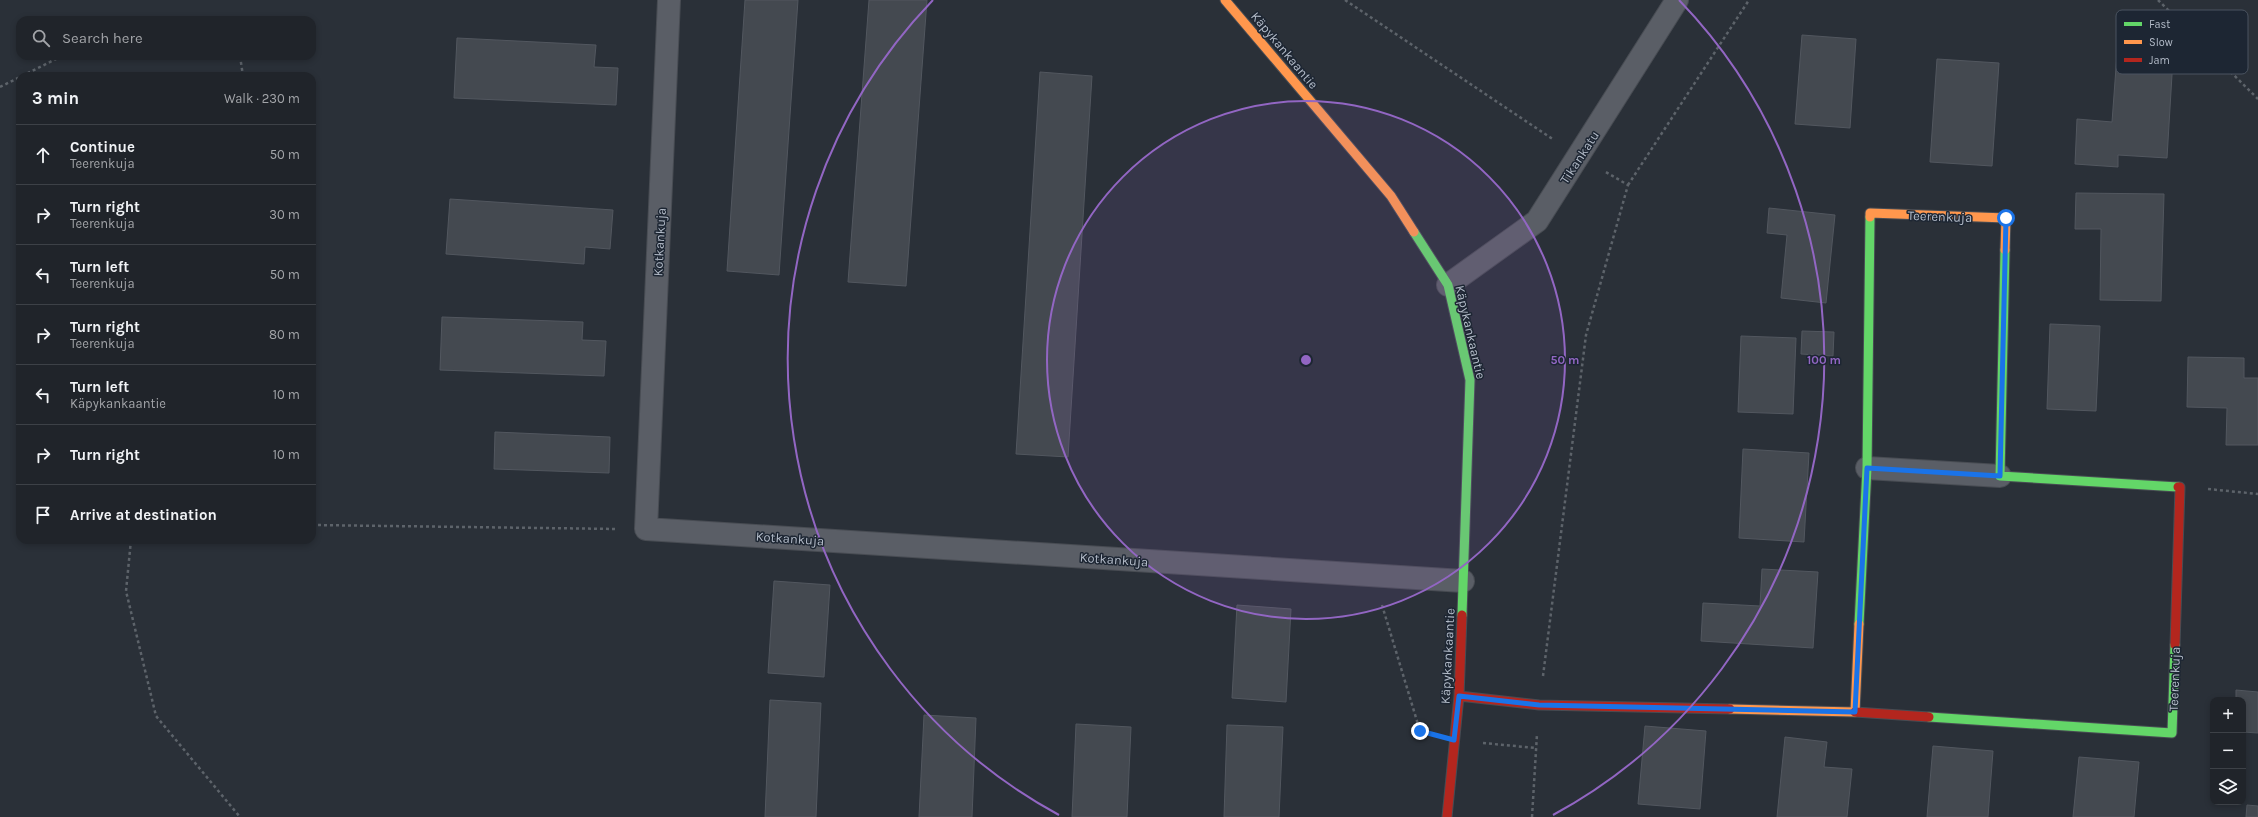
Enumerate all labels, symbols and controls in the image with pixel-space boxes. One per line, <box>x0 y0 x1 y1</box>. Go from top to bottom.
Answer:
street label: Käpykankaantie <box>1248 9 1321 92</box>
legend <box>2116 10 2248 74</box>
search box <box>16 16 316 60</box>
text: Fast <box>2149 18 2170 31</box>
icon: search <box>30 27 52 49</box>
text: Search here <box>62 29 143 47</box>
text: Slow <box>2149 36 2173 49</box>
text: Jam <box>2149 54 2170 67</box>
text: 3 min <box>32 88 79 108</box>
text: Walk · 230 m <box>224 91 300 106</box>
street label: Tikankatu <box>1557 128 1602 186</box>
text: Continue <box>70 138 135 156</box>
icon: ahead <box>32 144 54 166</box>
text: 50 m <box>270 147 300 162</box>
text: Teerenkuja <box>70 156 135 171</box>
text: Turn right <box>70 198 140 216</box>
icon: right <box>32 204 54 226</box>
text: 30 m <box>269 207 300 222</box>
street label: Kotkankuja <box>650 207 669 277</box>
street label: Teerenkuja <box>1907 208 1972 225</box>
route start <box>1997 209 2015 227</box>
text: Teerenkuja <box>70 216 135 231</box>
text: Turn left <box>70 258 129 276</box>
icon: left <box>32 264 54 286</box>
text: 50 m <box>270 267 300 282</box>
text: Teerenkuja <box>70 276 135 291</box>
street label: Käpykankaantie <box>1452 284 1489 381</box>
text: Turn right <box>70 318 140 336</box>
icon: right <box>32 324 54 346</box>
text: 80 m <box>269 327 300 342</box>
text: Teerenkuja <box>70 336 135 351</box>
centre of rings <box>1299 353 1313 367</box>
text: 50 m <box>1551 353 1580 367</box>
text: 100 m <box>1807 353 1841 367</box>
text: Turn left <box>70 378 129 396</box>
icon: left <box>32 384 54 406</box>
text: 10 m <box>273 387 300 402</box>
text: Käpykankaantie <box>70 396 166 411</box>
icon: right <box>32 444 54 466</box>
text: Turn right <box>70 446 140 464</box>
text: 10 m <box>273 447 300 462</box>
icon: arrive <box>32 504 54 526</box>
text: Arrive at destination <box>70 506 217 524</box>
street label: Kotkankuja <box>755 529 825 548</box>
street label: Kotkankuja <box>1079 550 1149 569</box>
street label: Käpykankaantie <box>1437 607 1458 704</box>
street label: Teerenkuja <box>2166 647 2183 712</box>
map controls <box>2210 697 2246 805</box>
button: + <box>2210 697 2246 733</box>
route end <box>1411 722 1429 740</box>
button: − <box>2210 733 2246 769</box>
button: layers <box>2210 769 2246 805</box>

